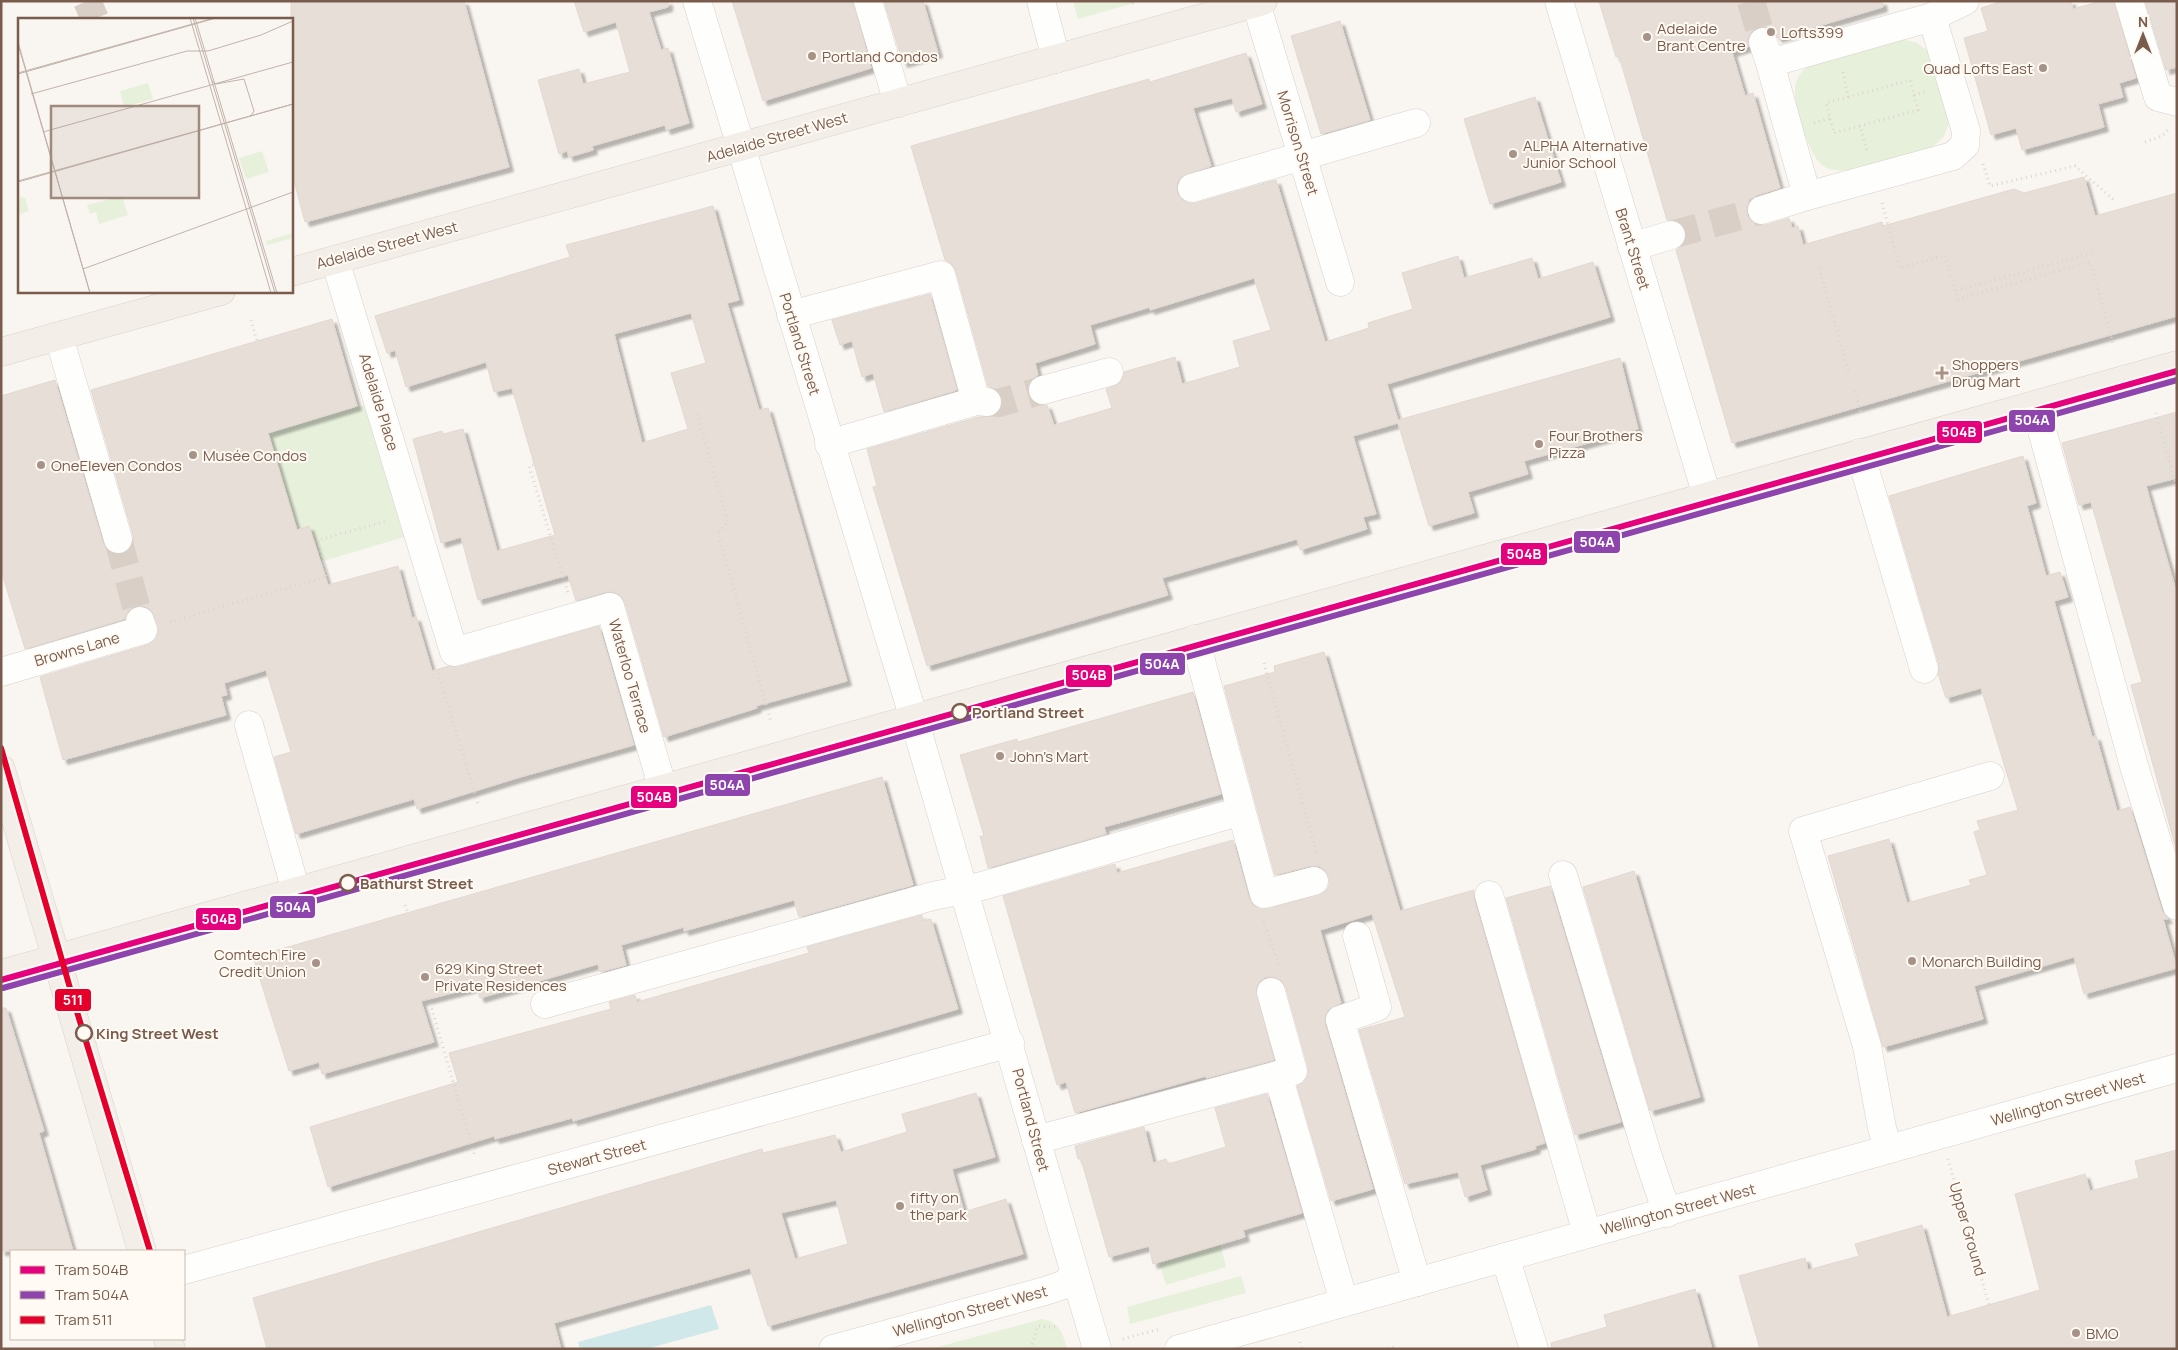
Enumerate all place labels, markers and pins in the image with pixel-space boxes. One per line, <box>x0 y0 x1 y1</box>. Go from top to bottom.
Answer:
place label: Adelaide Brant Centre <box>1657 18 1746 56</box>
place label: Lofts399 <box>1781 22 1844 43</box>
marker: Lofts399 <box>1765 26 1777 38</box>
marker: Adelaide Brant Centre <box>1641 31 1653 43</box>
place label: Portland Condos <box>822 46 938 67</box>
marker: Portland Condos <box>806 50 818 62</box>
place label: Quad Lofts East <box>1924 58 2033 79</box>
marker: Quad Lofts East <box>2037 62 2049 74</box>
place label: ALPHA Alternative Junior School <box>1523 135 1648 173</box>
marker: ALPHA Alternative Junior School <box>1507 148 1519 160</box>
place label: Shoppers Drug Mart <box>1952 354 2021 392</box>
marker: Shoppers Drug Mart <box>1936 367 1948 379</box>
place label: Four Brothers Pizza <box>1549 425 1643 463</box>
marker: Four Brothers Pizza <box>1533 438 1545 450</box>
place label: Musée Condos <box>203 445 307 466</box>
marker: Musée Condos <box>187 449 199 461</box>
place label: OneEleven Condos <box>51 455 182 476</box>
marker: OneEleven Condos <box>35 459 47 471</box>
place label: Portland Street <box>972 702 1084 723</box>
marker: Portland Street <box>951 703 969 721</box>
place label: John's Mart <box>1010 746 1088 767</box>
marker: John's Mart <box>994 750 1006 762</box>
place label: Bathurst Street <box>360 873 473 894</box>
marker: Bathurst Street <box>339 874 357 892</box>
place label: Comtech Fire Credit Union <box>214 944 306 982</box>
place label: Monarch Building <box>1922 951 2041 972</box>
marker: Monarch Building <box>1906 955 1918 967</box>
marker: Comtech Fire Credit Union <box>310 957 322 969</box>
place label: 629 King Street Private Residences <box>435 958 567 996</box>
marker: 629 King Street Private Residences <box>419 971 431 983</box>
place label: King Street West <box>96 1023 219 1044</box>
marker: King Street West <box>75 1024 93 1042</box>
place label: fifty on the park <box>910 1187 967 1225</box>
marker: fifty on the park <box>894 1200 906 1212</box>
place label: BMO <box>2086 1323 2119 1344</box>
marker: BMO <box>2070 1327 2082 1339</box>

